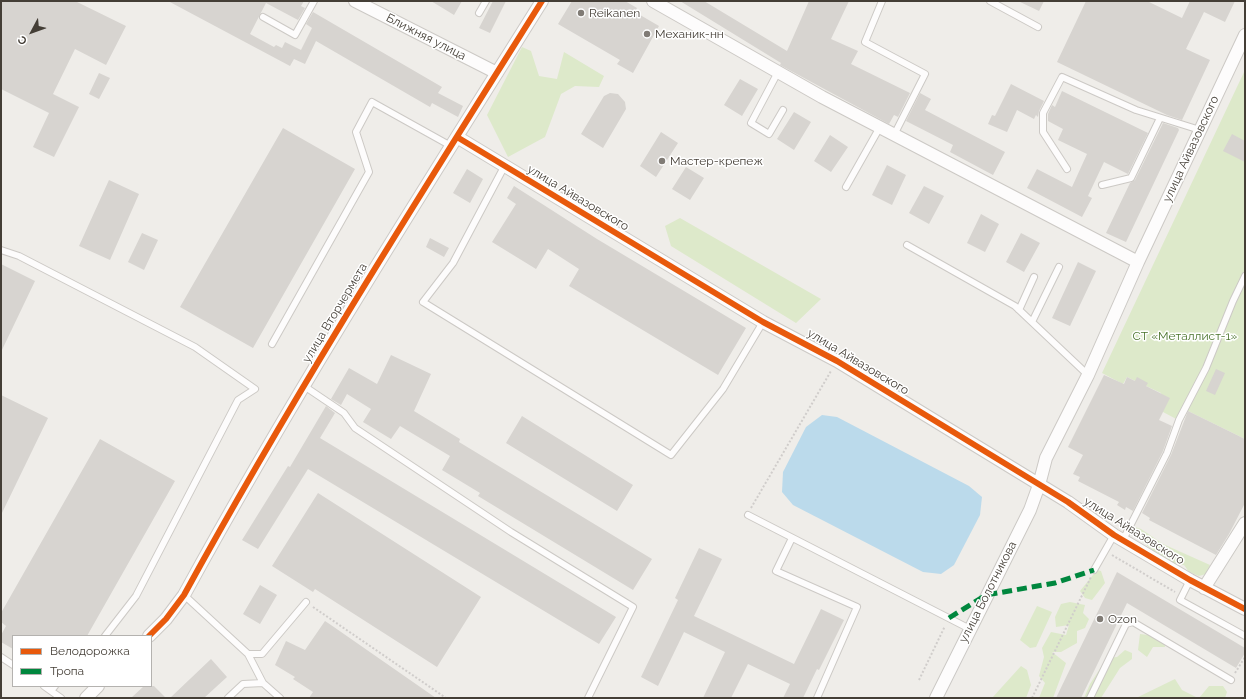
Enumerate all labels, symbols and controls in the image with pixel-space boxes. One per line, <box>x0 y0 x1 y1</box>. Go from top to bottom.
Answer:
place label: Reikanen <box>589 6 640 20</box>
marker: Reikanen <box>576 8 586 18</box>
street label: Ближняя улица <box>384 11 468 63</box>
north arrow <box>12 12 52 52</box>
place label: Механик-нн <box>655 27 724 41</box>
marker: Механик-нн <box>642 29 652 39</box>
text: С <box>15 33 30 47</box>
street label: улица Айвазовского <box>1160 93 1222 205</box>
place label: Мастер-крепеж <box>670 154 763 168</box>
marker: Мастер-крепеж <box>657 156 667 166</box>
street label: улица Айвазовского <box>525 162 631 234</box>
street label: улица Вторчермета <box>300 261 370 365</box>
street label: улица Айвазовского <box>805 326 911 398</box>
park label: СТ «Металлист-1» <box>1133 329 1237 343</box>
street label: улица Айвазовского <box>1081 494 1187 568</box>
street label: улица Болотникова <box>956 539 1020 645</box>
place label: Ozon <box>1108 612 1137 626</box>
marker: Ozon <box>1095 614 1105 624</box>
legend <box>12 635 152 687</box>
text: Велодорожка <box>50 644 130 658</box>
text: Тропа <box>50 664 84 678</box>

